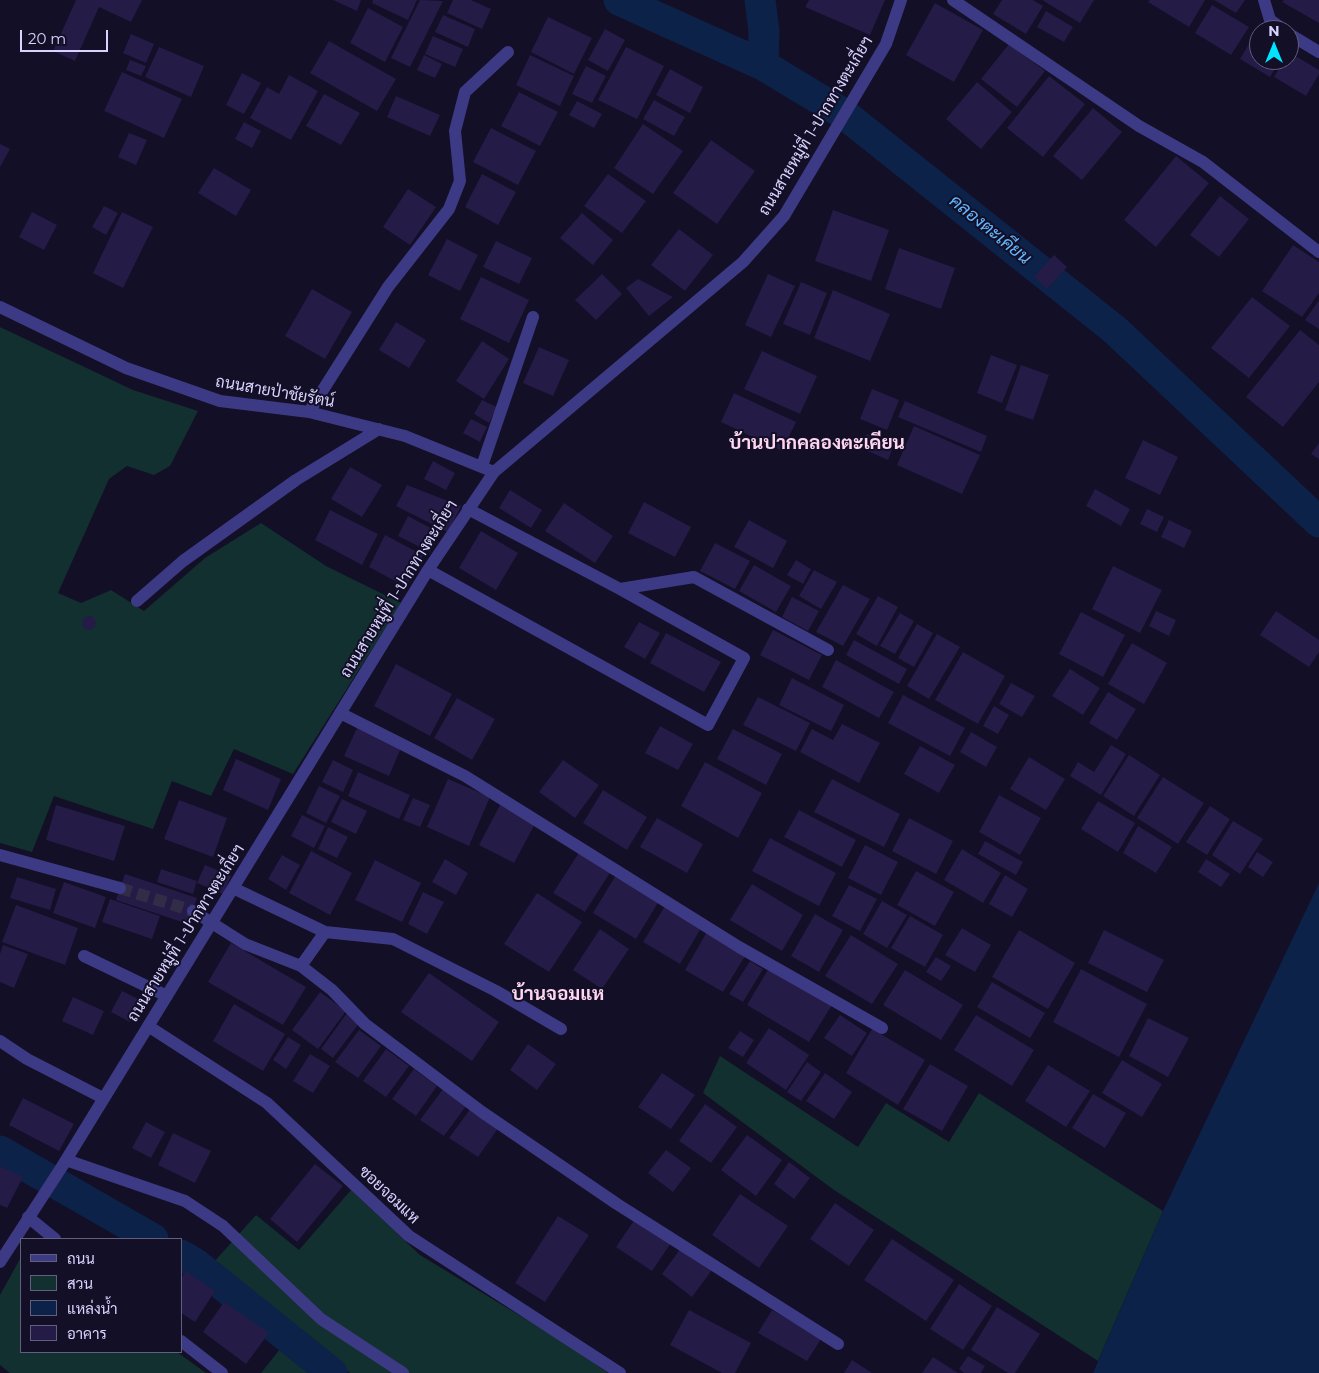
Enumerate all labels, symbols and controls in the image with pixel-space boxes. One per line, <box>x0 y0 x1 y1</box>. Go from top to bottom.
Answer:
scale bar <box>22 20 110 52</box>
north arrow <box>1249 20 1299 70</box>
text: N <box>1268 22 1280 40</box>
text: 20 m <box>28 29 66 48</box>
street label: ถนนสายหมู่ที่ 1-ปากทางตะเกี่ยฯ <box>755 33 877 219</box>
water label: คลองตะเคียน <box>945 191 1035 269</box>
street label: ถนนสายป่าชัยรัตน์ <box>214 372 336 412</box>
district label: บ้านปากคลองตะเคียน <box>729 432 905 454</box>
street label: ถนนสายหมู่ที่ 1-ปากทางตะเกี่ยฯ <box>336 497 462 681</box>
street label: ถนนสายหมู่ที่ 1-ปากทางตะเกี่ยฯ <box>123 841 249 1025</box>
district label: บ้านจอมแห <box>512 983 604 1005</box>
street label: ซอยจอมแห <box>355 1162 423 1228</box>
legend <box>20 1238 182 1353</box>
text: ถนน <box>67 1249 95 1268</box>
text: สวน <box>67 1274 93 1293</box>
text: แหล่งน้ำ <box>67 1299 118 1318</box>
text: อาคาร <box>67 1324 107 1343</box>

